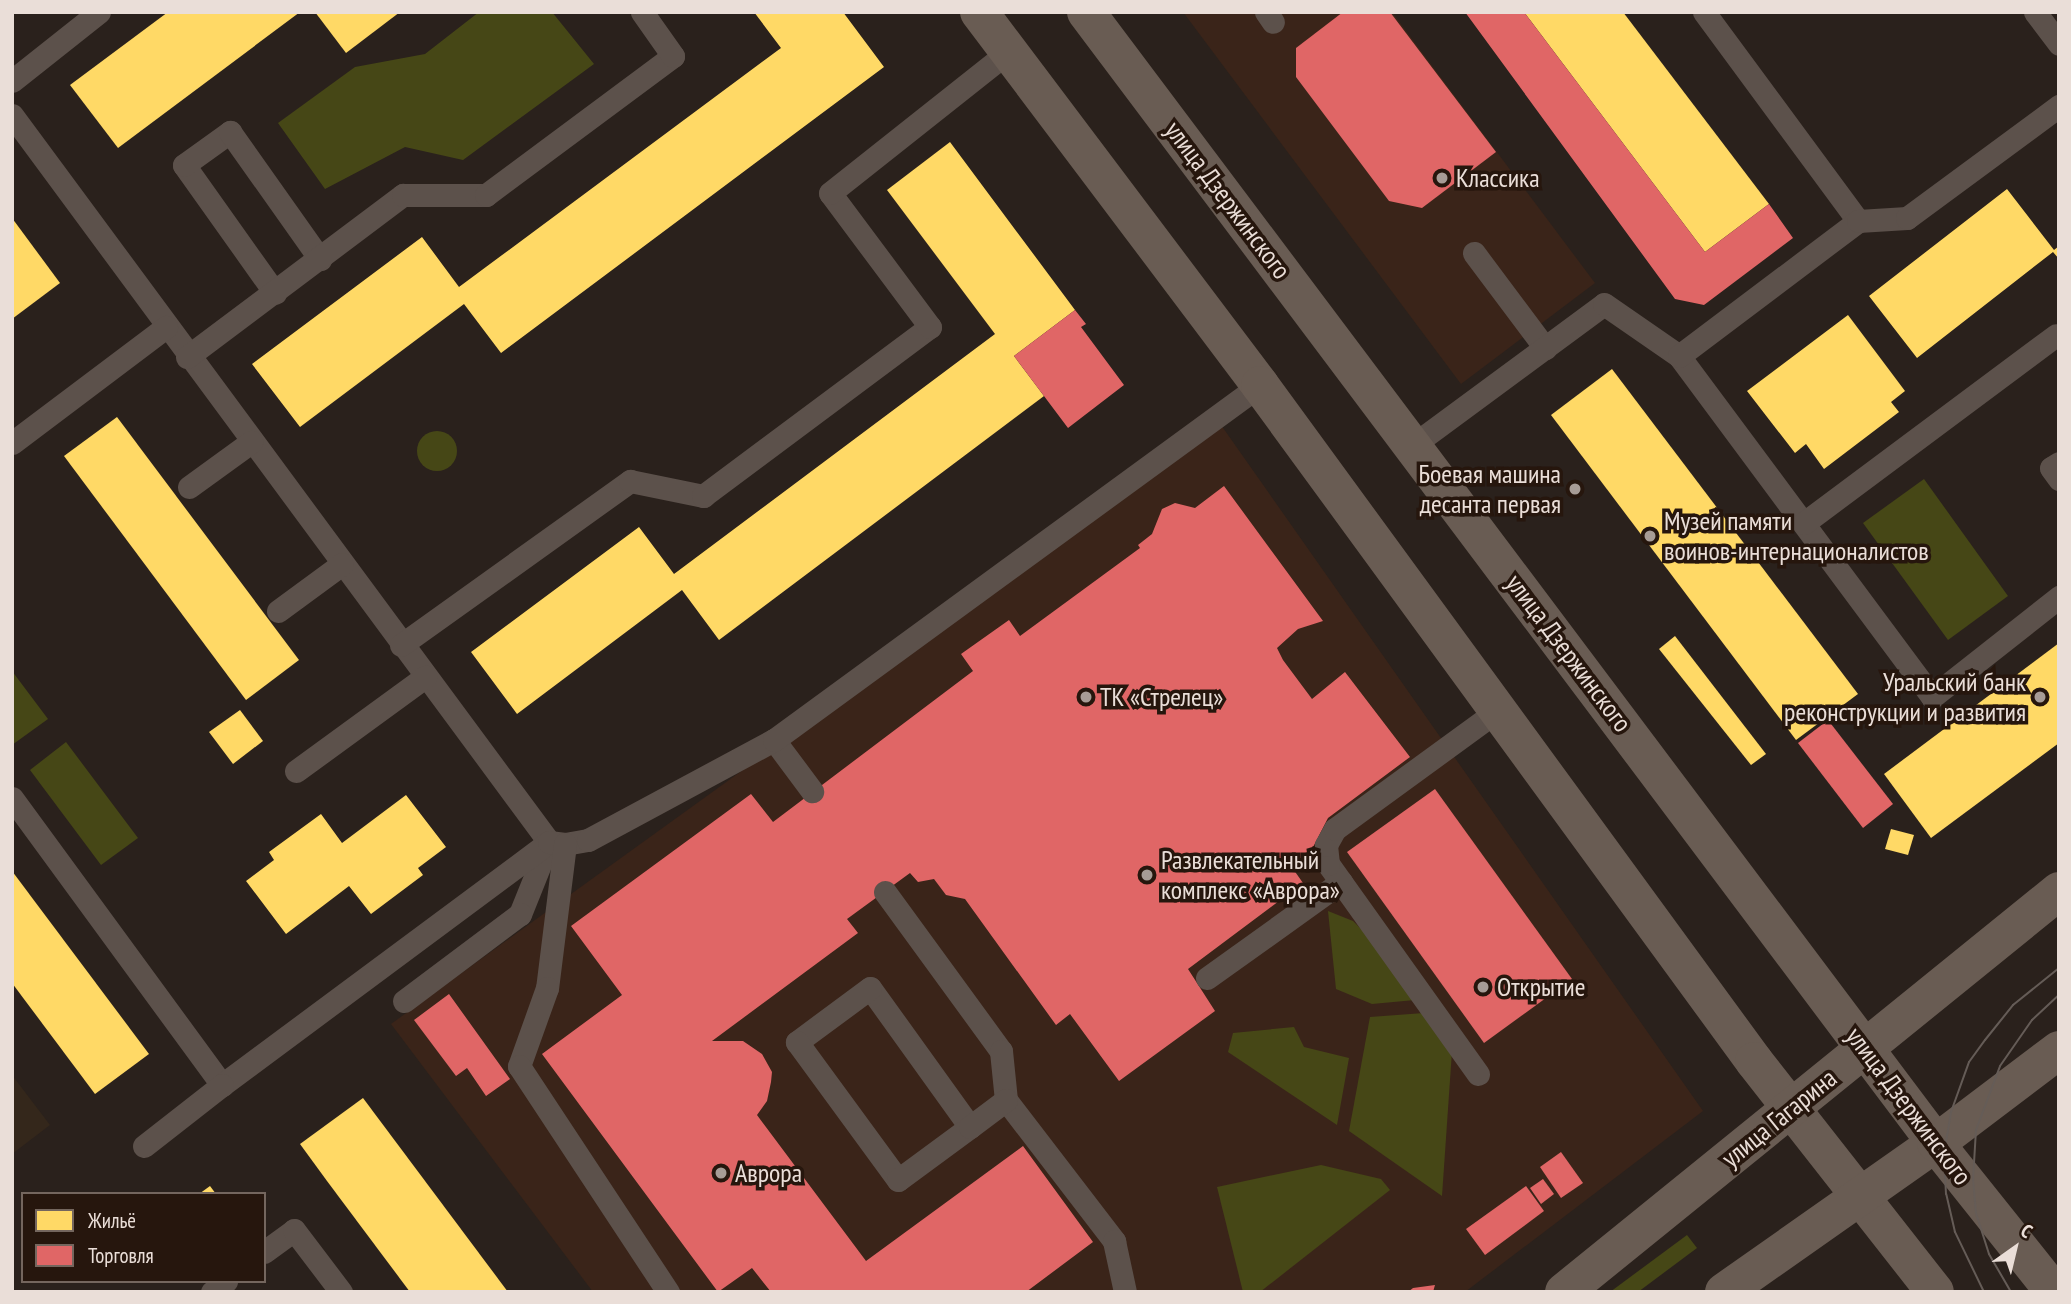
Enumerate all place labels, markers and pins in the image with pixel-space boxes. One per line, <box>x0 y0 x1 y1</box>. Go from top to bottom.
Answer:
place label: Классика <box>1456 162 1540 194</box>
marker: Классика <box>1434 170 1450 186</box>
place label: Боевая машина десанта первая <box>1418 458 1561 520</box>
marker: Боевая машина десанта первая <box>1567 481 1583 497</box>
place label: Музей памяти воинов-интернационалистов <box>1664 505 1929 566</box>
marker: Музей памяти воинов-интернационалистов <box>1642 528 1658 544</box>
place label: Уральский банк реконструкции и развития <box>1784 666 2026 728</box>
place label: ТК «Стрелец» <box>1100 681 1223 713</box>
marker: ТК «Стрелец» <box>1078 689 1094 705</box>
marker: Уральский банк реконструкции и развития <box>2032 689 2048 705</box>
place label: Развлекательный комплекс «Аврора» <box>1161 844 1340 906</box>
marker: Развлекательный комплекс «Аврора» <box>1139 867 1155 883</box>
place label: Открытие <box>1497 971 1585 1003</box>
marker: Открытие <box>1475 979 1491 995</box>
place label: Аврора <box>735 1157 802 1189</box>
marker: Аврора <box>713 1165 729 1181</box>

